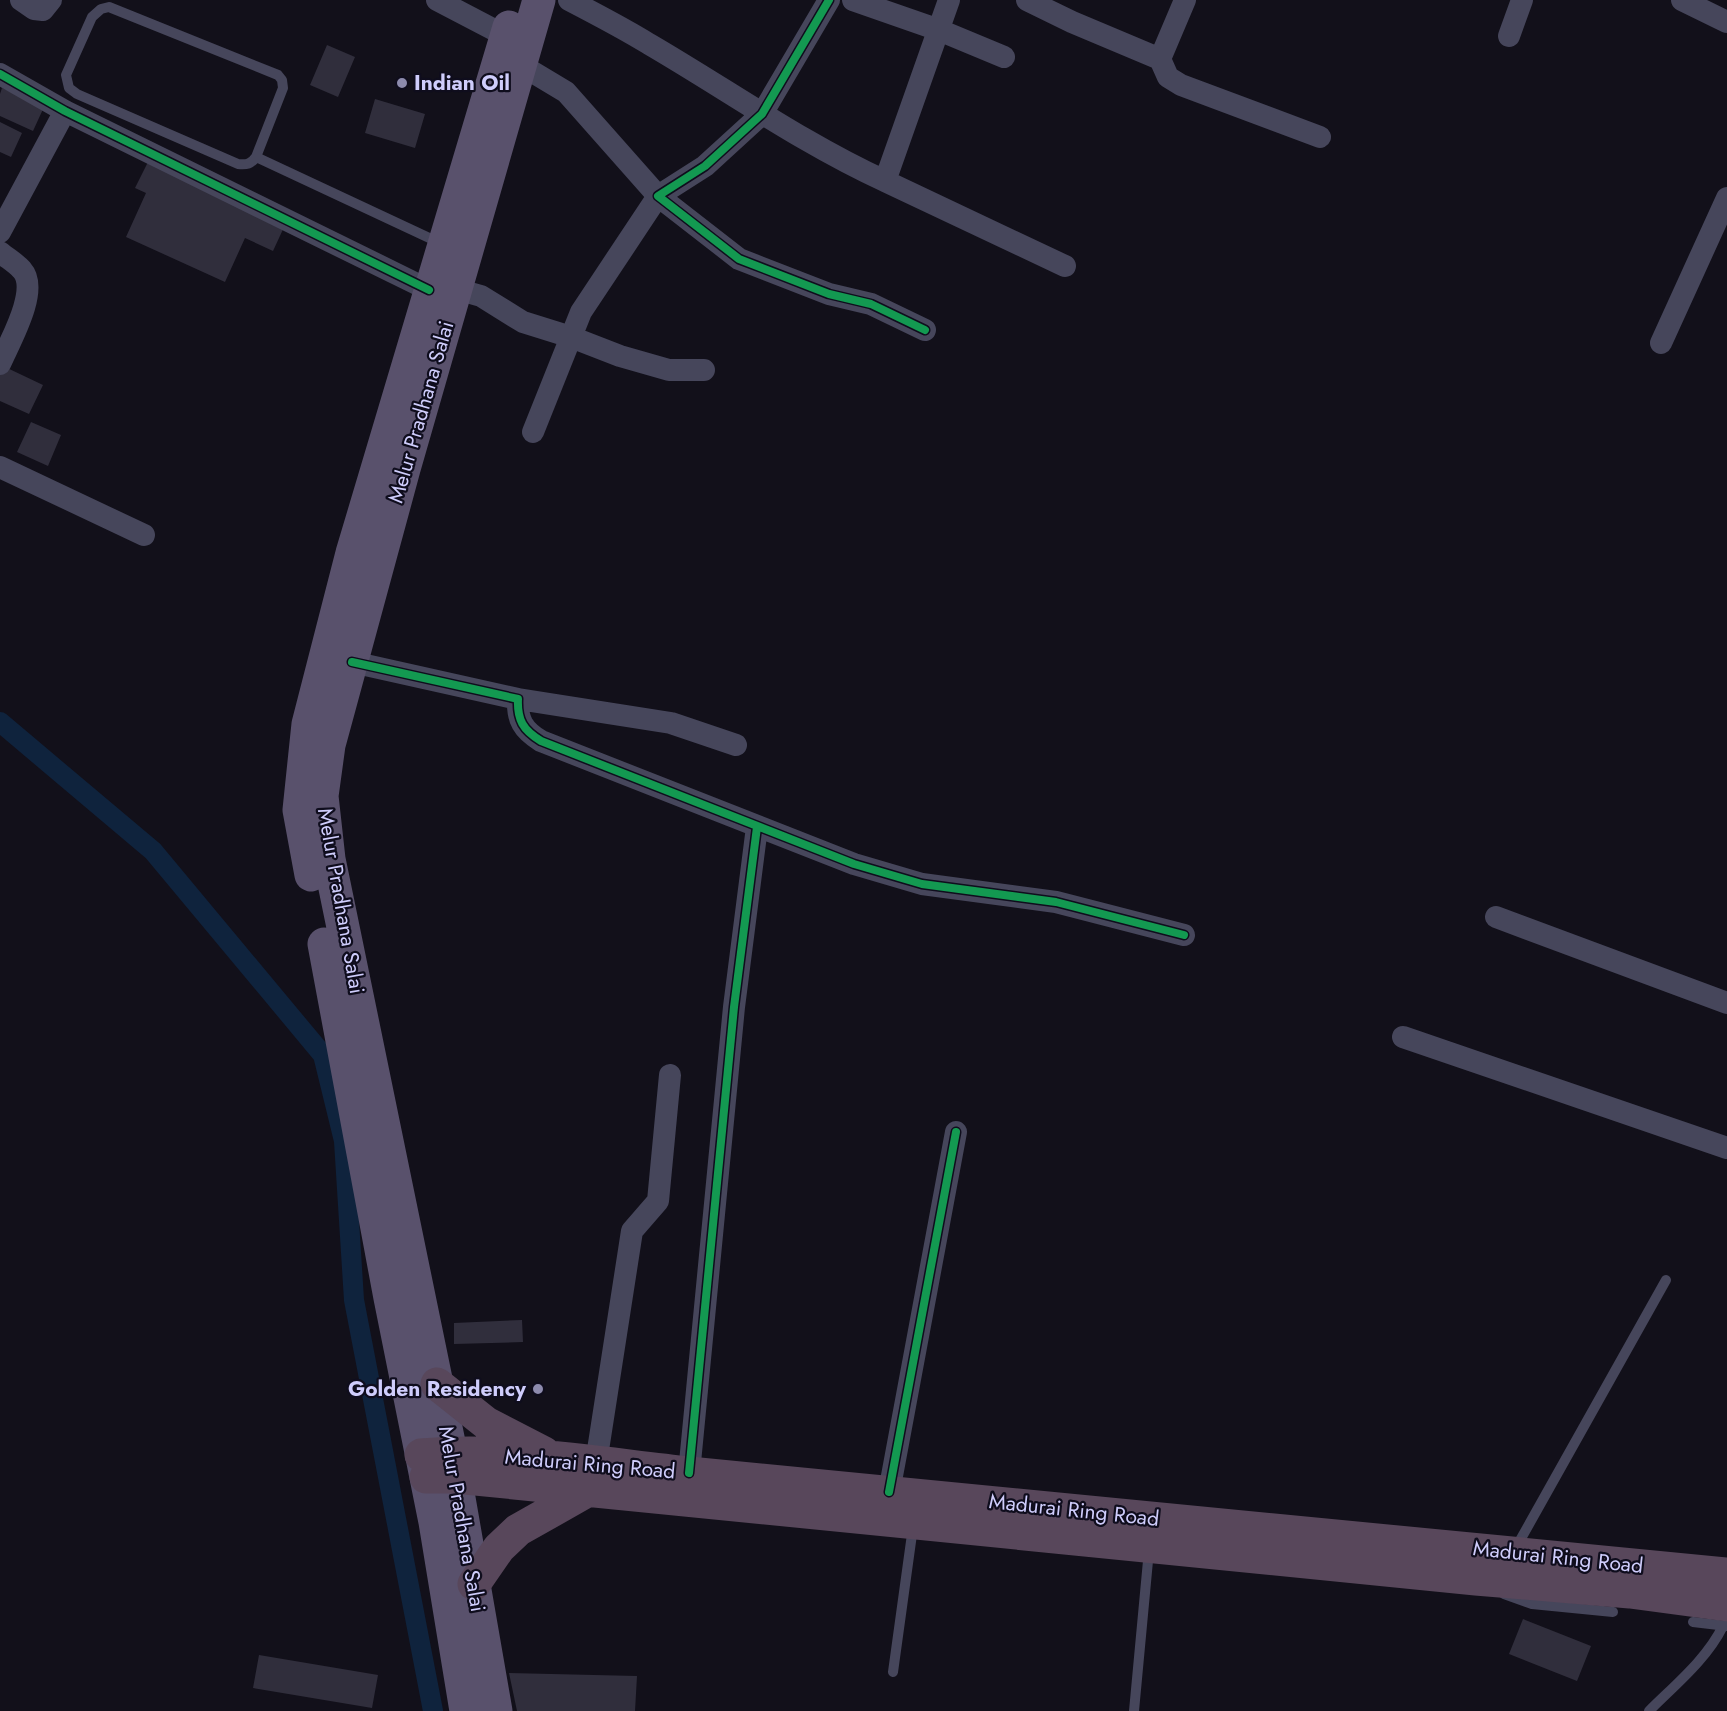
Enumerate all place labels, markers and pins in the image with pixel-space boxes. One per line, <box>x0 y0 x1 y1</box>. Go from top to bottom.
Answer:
place label: Indian Oil <box>414 68 510 98</box>
marker: Indian Oil <box>395 76 409 90</box>
place label: Golden Residency <box>348 1374 527 1404</box>
marker: Golden Residency <box>531 1382 545 1396</box>

